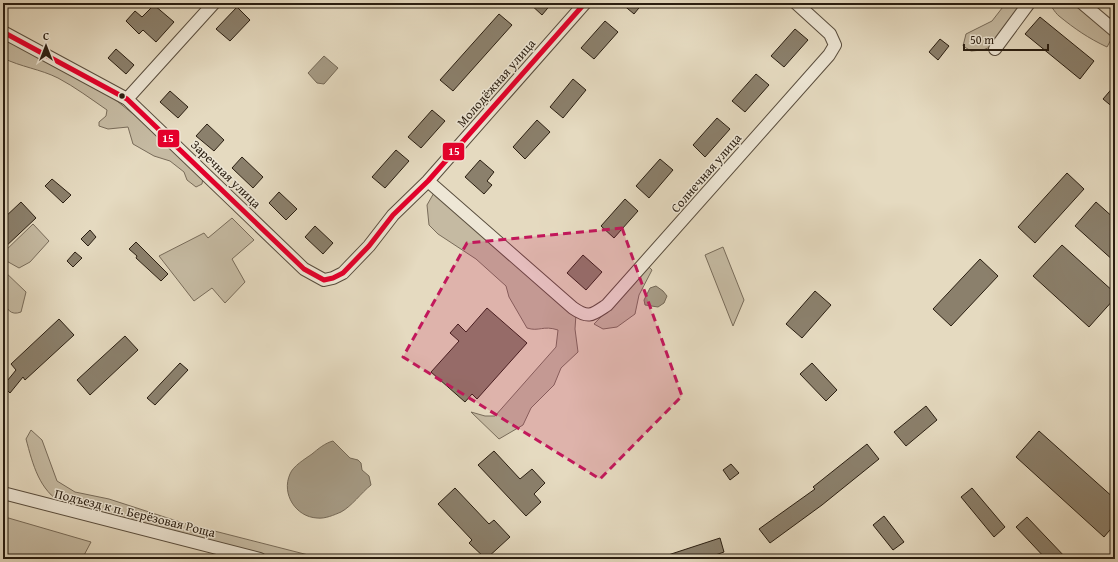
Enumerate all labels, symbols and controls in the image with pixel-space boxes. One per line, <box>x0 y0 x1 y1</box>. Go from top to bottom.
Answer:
north arrow <box>26 26 66 66</box>
scale bar <box>964 26 1048 52</box>
text: С <box>43 28 49 44</box>
text: 50 m <box>970 31 994 48</box>
street label: Молодёжная улица <box>452 34 540 131</box>
unlabelled marker <box>117 91 127 101</box>
line badge: 15 <box>157 129 180 148</box>
street label: Солнечная улица <box>666 129 746 217</box>
text: 15 <box>162 130 174 146</box>
street label: Заречная улица <box>187 135 266 213</box>
line badge: 15 <box>442 142 465 161</box>
text: 15 <box>448 143 460 159</box>
street label: Подъезд к п. Берёзовая Роща <box>53 484 218 542</box>

